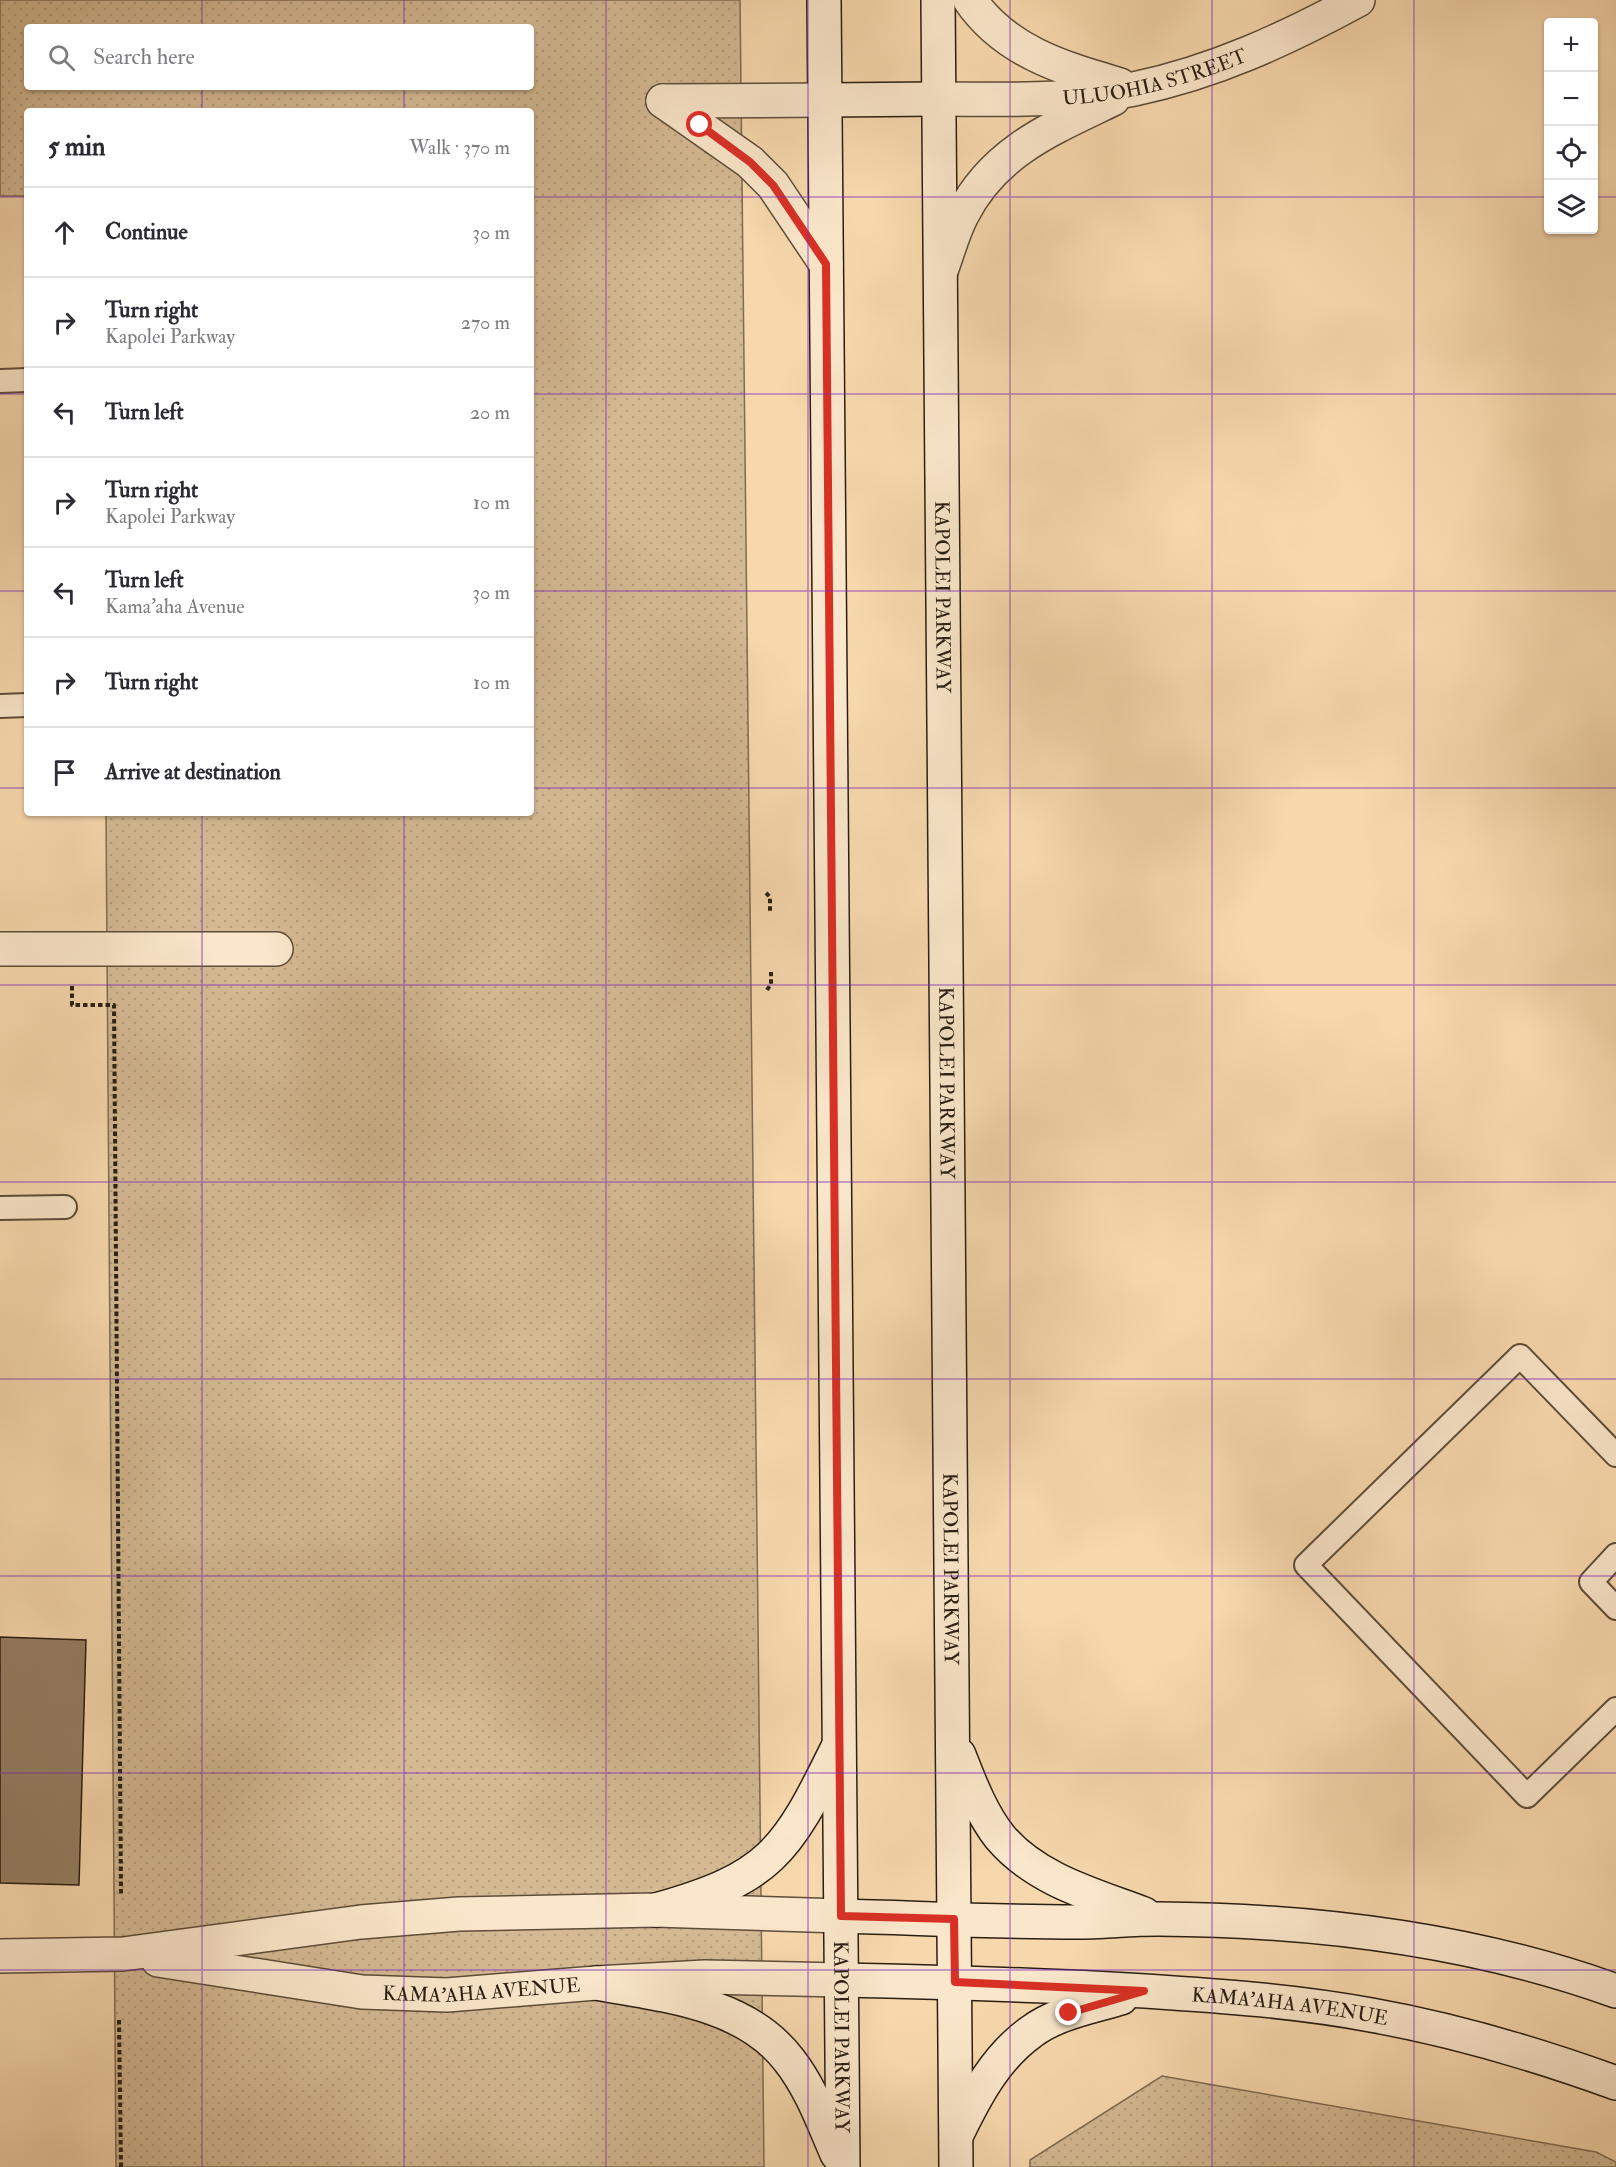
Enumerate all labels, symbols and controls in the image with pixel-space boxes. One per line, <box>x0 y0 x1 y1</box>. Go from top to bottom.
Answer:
map controls <box>1544 18 1598 234</box>
button: + <box>1544 18 1598 72</box>
search box <box>24 24 534 90</box>
icon: search <box>45 41 78 74</box>
text: Search here <box>93 43 195 71</box>
street label: ULUOHIA STREET <box>1062 43 1250 110</box>
button: − <box>1544 72 1598 126</box>
route start <box>686 111 712 137</box>
button: locate <box>1544 126 1598 180</box>
text: 5 min <box>48 131 105 163</box>
text: Walk · 370 m <box>409 135 510 160</box>
button: layers <box>1544 180 1598 234</box>
icon: ahead <box>48 216 81 249</box>
text: Continue <box>105 218 188 246</box>
text: 30 m <box>472 220 510 245</box>
text: Turn right <box>105 296 198 324</box>
icon: right <box>48 306 81 339</box>
text: 270 m <box>461 310 510 335</box>
text: Kapolei Parkway <box>105 324 235 349</box>
icon: left <box>48 396 81 429</box>
text: Turn left <box>105 398 184 426</box>
text: 20 m <box>470 400 510 425</box>
text: Turn right <box>105 476 198 504</box>
icon: right <box>48 486 81 519</box>
text: 10 m <box>473 490 510 515</box>
street label: KAPOLEI PARKWAY <box>930 501 956 695</box>
text: Kapolei Parkway <box>105 504 235 529</box>
text: Turn left <box>105 566 184 594</box>
icon: left <box>48 576 81 609</box>
text: 30 m <box>472 580 510 605</box>
text: Kama'aha Avenue <box>105 594 245 619</box>
icon: right <box>48 666 81 699</box>
text: Turn right <box>105 668 198 696</box>
text: 10 m <box>473 670 510 695</box>
icon: arrive <box>48 756 81 789</box>
text: Arrive at destination <box>105 758 281 786</box>
street label: KAPOLEI PARKWAY <box>934 987 960 1181</box>
street label: KAPOLEI PARKWAY <box>938 1473 964 1667</box>
street label: KAPOLEI PARKWAY <box>829 1941 855 2135</box>
street label: KAMA'AHA AVENUE <box>382 1972 581 2008</box>
street label: KAMA'AHA AVENUE <box>1191 1982 1390 2030</box>
route end <box>1055 1999 1081 2025</box>

